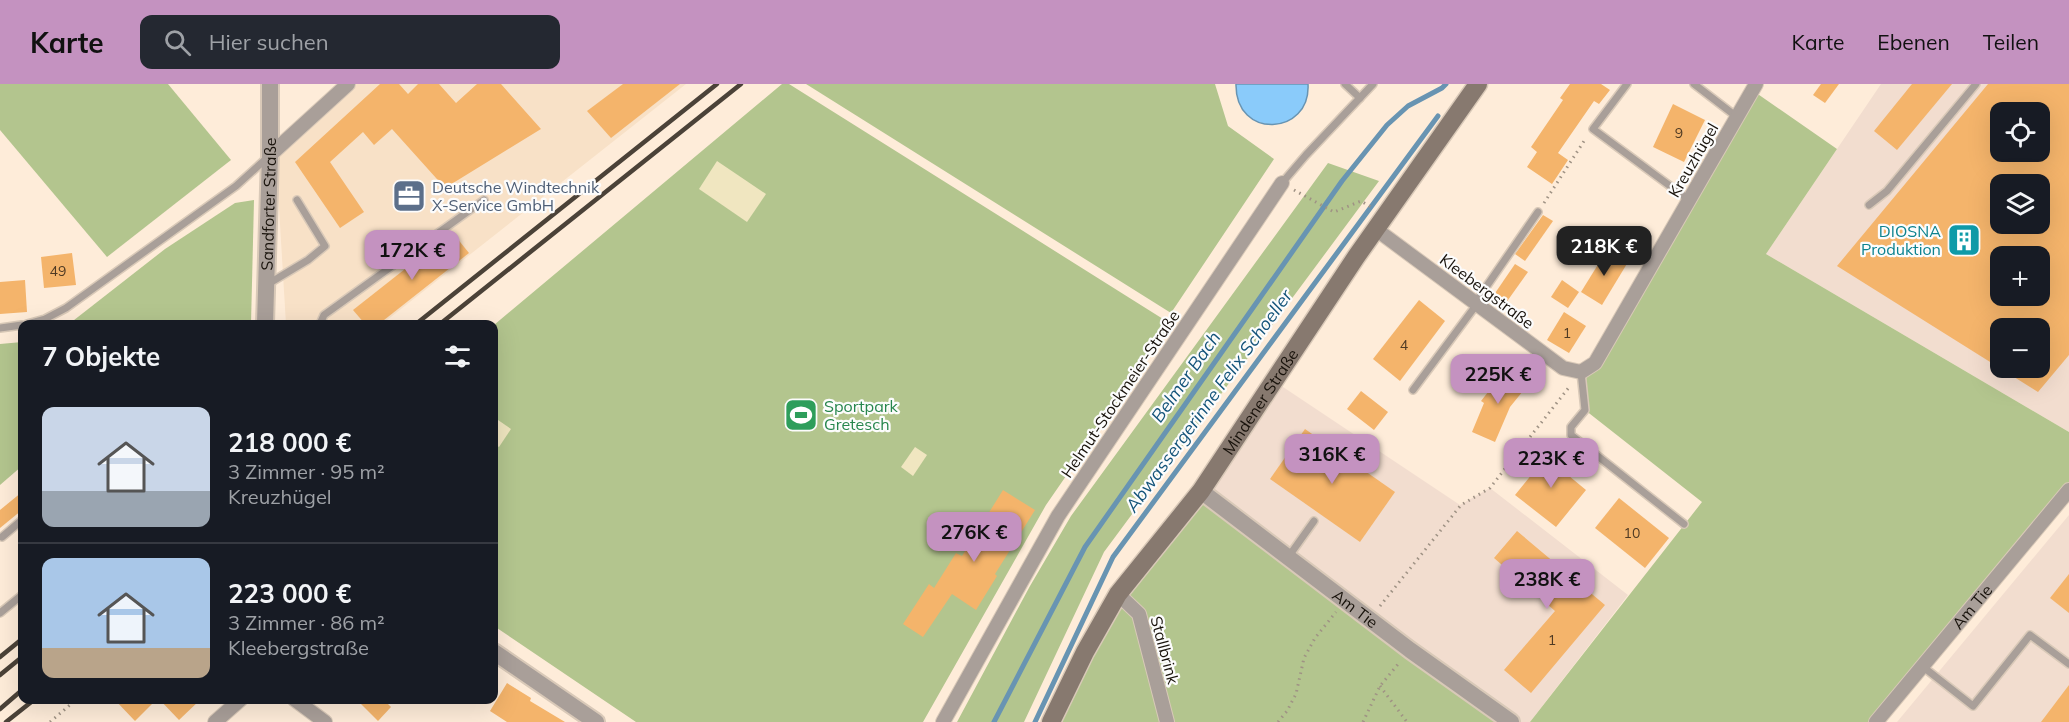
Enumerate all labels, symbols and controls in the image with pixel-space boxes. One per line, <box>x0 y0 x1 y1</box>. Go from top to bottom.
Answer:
search box <box>140 15 560 69</box>
text: Karte <box>30 25 104 60</box>
icon: search <box>161 26 194 59</box>
text: Hier suchen <box>209 28 329 56</box>
text: Karte <box>1792 29 1844 55</box>
text: Ebenen <box>1877 29 1950 55</box>
text: Teilen <box>1983 29 2039 55</box>
map controls <box>1990 102 2050 378</box>
button: locate <box>1990 102 2050 162</box>
street label: Kreuzhügel <box>1664 119 1722 201</box>
house number: 9 <box>1675 124 1683 142</box>
street label: Sandforter Straße <box>257 137 280 271</box>
button: layers <box>1990 174 2050 234</box>
place label: Deutsche Windtechnik X-Service GmbH <box>432 177 600 215</box>
office icon: Deutsche Windtechnik X-Service GmbH <box>391 178 427 214</box>
place label: DIOSNA Produktion <box>1861 221 1941 259</box>
building icon: DIOSNA Produktion <box>1946 222 1982 258</box>
pin: 218K € <box>1555 226 1653 277</box>
pin: 172K € <box>363 230 461 281</box>
text: 218K € <box>1571 233 1637 258</box>
text: 172K € <box>379 237 445 262</box>
button: + <box>1990 246 2050 306</box>
street label: Kleebergstraße <box>1436 249 1538 333</box>
house number: 49 <box>50 262 66 280</box>
water label: Abwassergerinne Felix Schoeller <box>1120 284 1298 517</box>
street label: Helmut-Stockmeier-Straße <box>1056 306 1184 482</box>
button: − <box>1990 318 2050 378</box>
house number: 1 <box>1563 324 1571 342</box>
water label: Belmer Bach <box>1146 327 1225 427</box>
house number: 4 <box>1400 336 1409 354</box>
text: 7 Objekte <box>42 340 160 373</box>
icon: filters <box>441 340 474 373</box>
street label: Mindener Straße <box>1218 345 1303 459</box>
pin: 225K € <box>1449 354 1547 405</box>
text: 225K € <box>1465 361 1531 386</box>
place label: Sportpark Gretesch <box>824 396 899 434</box>
sports icon: Sportpark Gretesch <box>783 397 819 433</box>
text: 218 000 € <box>228 426 351 459</box>
icon: home <box>90 431 162 503</box>
pin: 316K € <box>1283 434 1381 485</box>
pin: 223K € <box>1502 438 1600 489</box>
text: 316K € <box>1299 441 1365 466</box>
text: 223K € <box>1518 445 1584 470</box>
text: 3 Zimmer · 95 m² <box>228 459 385 484</box>
text: Kreuzhügel <box>228 484 332 509</box>
pin: 276K € <box>925 512 1023 563</box>
text: 276K € <box>941 519 1007 544</box>
house number: 10 <box>1624 524 1640 542</box>
pin: 238K € <box>1498 559 1596 610</box>
text: 238K € <box>1514 566 1580 591</box>
text: 223 000 € <box>228 577 351 610</box>
street label: Am Tie <box>1948 580 1996 633</box>
icon: home <box>90 582 162 654</box>
street label: Am Tie <box>1329 585 1382 632</box>
text: 3 Zimmer · 86 m² <box>228 610 385 635</box>
street label: Stallbrink <box>1146 614 1184 687</box>
house number: 1 <box>1548 631 1556 649</box>
text: Kleebergstraße <box>228 635 369 660</box>

